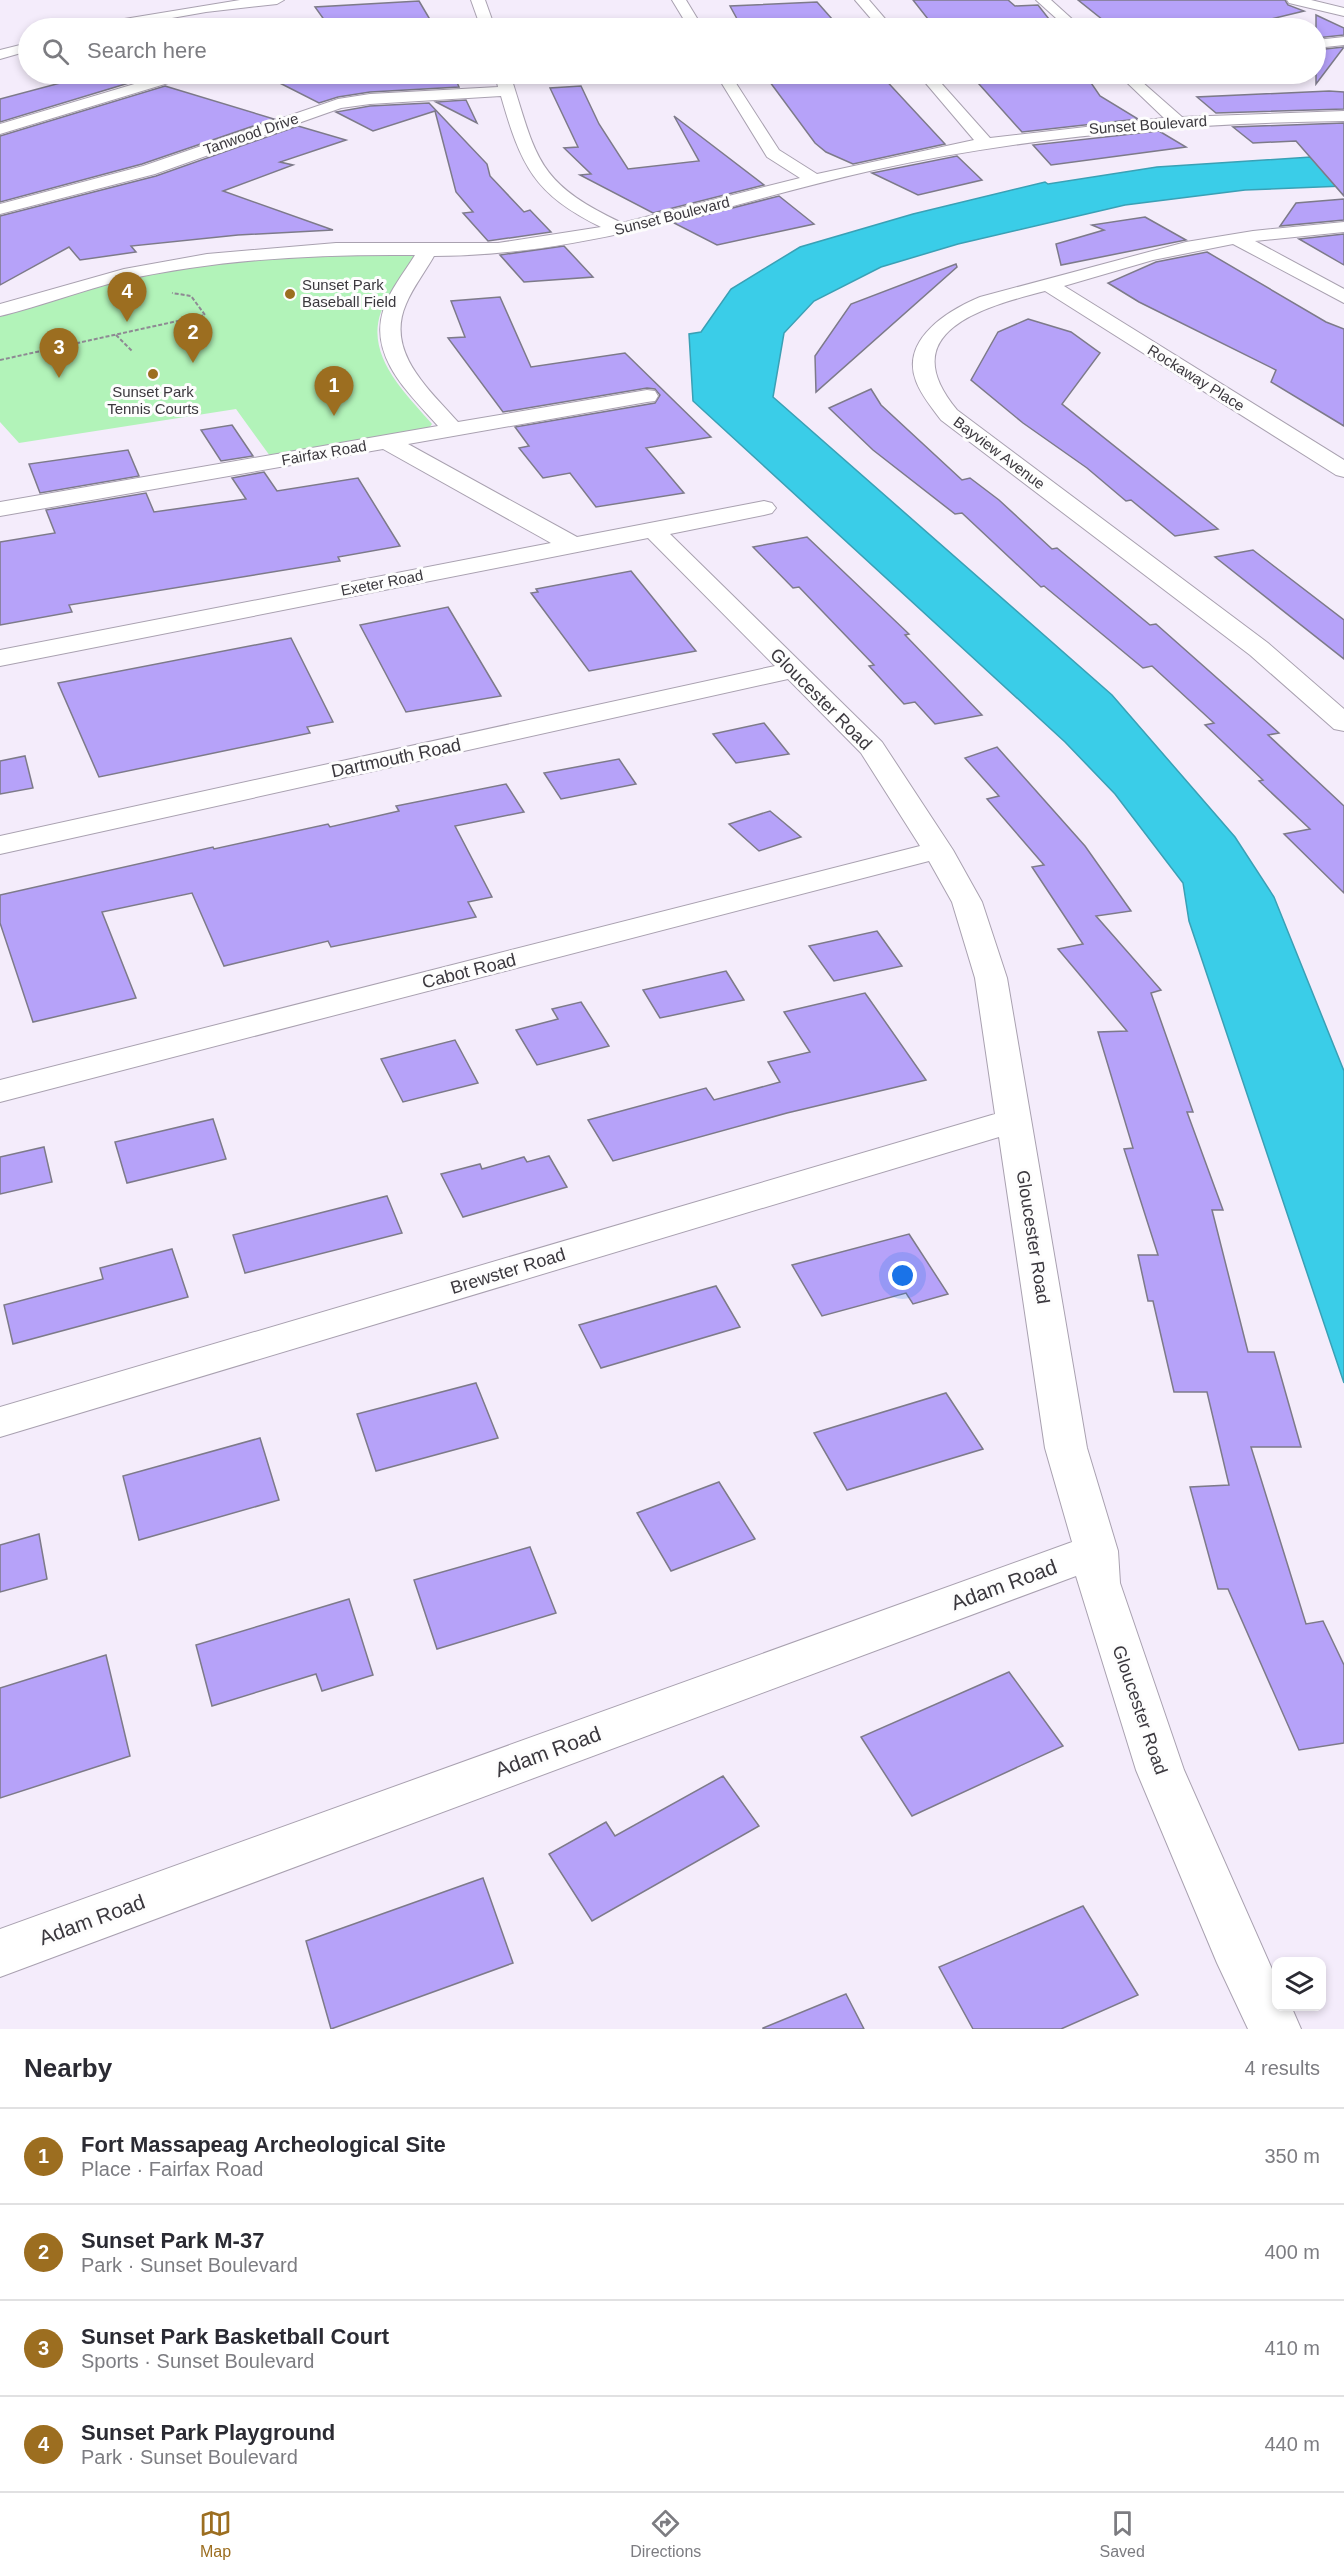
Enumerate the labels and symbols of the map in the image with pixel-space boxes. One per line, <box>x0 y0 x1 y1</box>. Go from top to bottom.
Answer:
street label: Tanwood Drive <box>201 109 301 158</box>
street label: Sunset Boulevard <box>1088 112 1208 137</box>
street label: Sunset Boulevard <box>612 193 731 238</box>
pin: 4 <box>108 272 146 322</box>
place label: Sunset Park Baseball Field <box>302 276 396 310</box>
marker: Sunset Park Baseball Field <box>283 287 297 301</box>
pin: 2 <box>174 314 212 363</box>
pin: 3 <box>40 328 78 378</box>
street label: Rockaway Place <box>1145 341 1248 414</box>
pin: 1 <box>314 366 354 416</box>
marker: Sunset Park Tennis Courts <box>146 367 160 381</box>
place label: Sunset Park Tennis Courts <box>107 383 199 417</box>
street label: Bayview Avenue <box>950 413 1048 492</box>
street label: Fairfax Road <box>280 437 368 468</box>
street label: Exeter Road <box>339 566 424 599</box>
street label: Gloucester Road <box>766 644 876 754</box>
street label: Dartmouth Road <box>329 734 463 782</box>
street label: Cabot Road <box>420 950 518 992</box>
street label: Gloucester Road <box>1013 1169 1053 1305</box>
street label: Brewster Road <box>448 1244 568 1298</box>
your location <box>888 1261 917 1290</box>
street label: Adam Road <box>948 1555 1060 1614</box>
street label: Gloucester Road <box>1109 1643 1171 1777</box>
street label: Adam Road <box>492 1722 604 1781</box>
street label: Adam Road <box>36 1890 148 1949</box>

